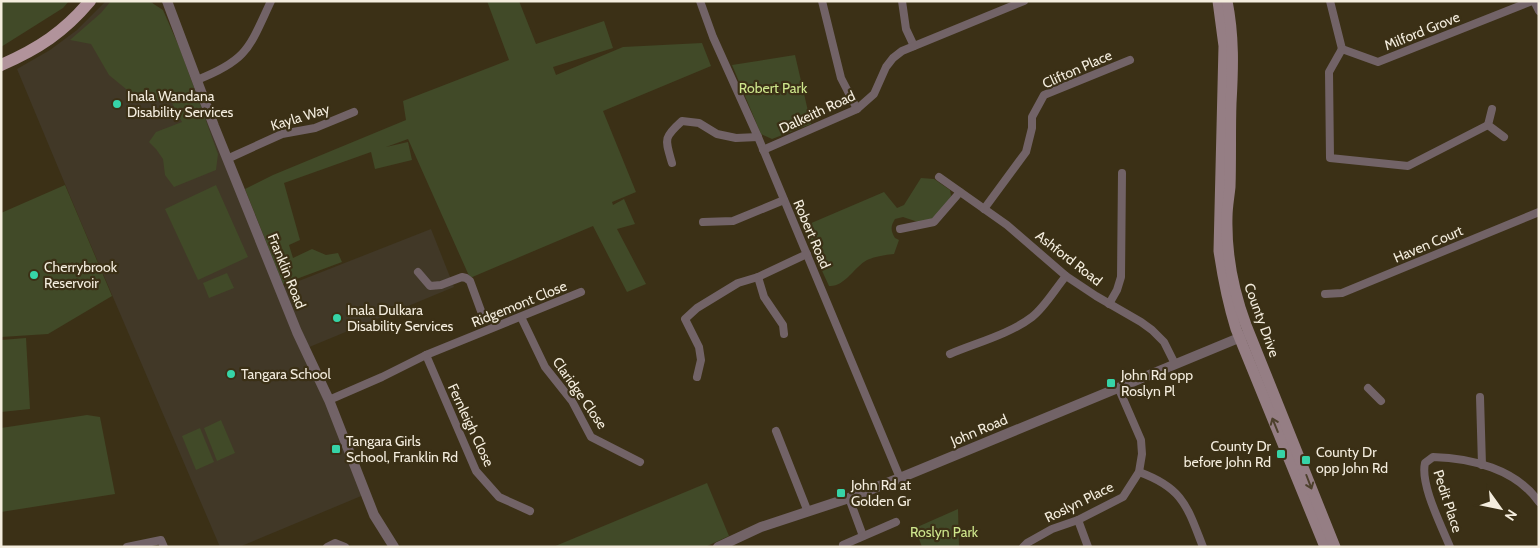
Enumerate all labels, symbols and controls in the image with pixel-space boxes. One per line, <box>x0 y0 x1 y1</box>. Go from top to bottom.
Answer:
street label: Milford Grove <box>1382 8 1462 54</box>
street label: Clifton Place <box>1039 46 1115 92</box>
park label: Robert Park <box>739 79 808 97</box>
place label: Inala Wandana Disability Services <box>127 87 234 121</box>
street label: Dalkeith Road <box>776 87 858 137</box>
marker: Inala Wandana Disability Services <box>111 98 123 110</box>
street label: Kayla Way <box>268 100 332 134</box>
street label: Robert Road <box>789 197 835 271</box>
street label: Haven Court <box>1391 221 1466 267</box>
street label: Ashford Road <box>1032 226 1106 290</box>
street label: Franklin Road <box>264 231 310 311</box>
place label: Cherrybrook Reservoir <box>44 258 118 292</box>
marker: Cherrybrook Reservoir <box>28 269 40 281</box>
street label: Ridgemont Close <box>469 277 569 331</box>
street label: County Drive <box>1240 280 1284 360</box>
place label: Inala Dulkara Disability Services <box>347 301 454 335</box>
marker: Inala Dulkara Disability Services <box>331 312 343 324</box>
street label: Claridge Close <box>549 354 611 432</box>
place label: Tangara School <box>241 365 332 383</box>
place label: John Rd opp Roslyn Pl <box>1120 366 1193 400</box>
marker: Tangara School <box>225 368 237 380</box>
marker: John Rd opp Roslyn Pl <box>1105 377 1117 389</box>
street label: Fernleigh Close <box>444 381 498 469</box>
street label: John Road <box>947 410 1010 450</box>
one-way arrow <box>1270 418 1279 433</box>
place label: Tangara Girls School, Franklin Rd <box>346 432 458 466</box>
place label: County Dr before John Rd <box>1184 437 1272 471</box>
marker: Tangara Girls School, Franklin Rd <box>330 443 342 455</box>
place label: County Dr opp John Rd <box>1316 443 1388 477</box>
marker: County Dr before John Rd <box>1275 448 1287 460</box>
marker: County Dr opp John Rd <box>1300 454 1312 466</box>
street label: Pedit Place <box>1429 467 1467 535</box>
one-way arrow <box>1305 474 1314 489</box>
place label: John Rd at Golden Gr <box>850 476 912 510</box>
street label: Roslyn Place <box>1042 478 1116 526</box>
north arrow <box>1475 483 1525 533</box>
marker: John Rd at Golden Gr <box>835 487 847 499</box>
text: N <box>1501 506 1521 524</box>
park label: Roslyn Park <box>910 523 979 541</box>

